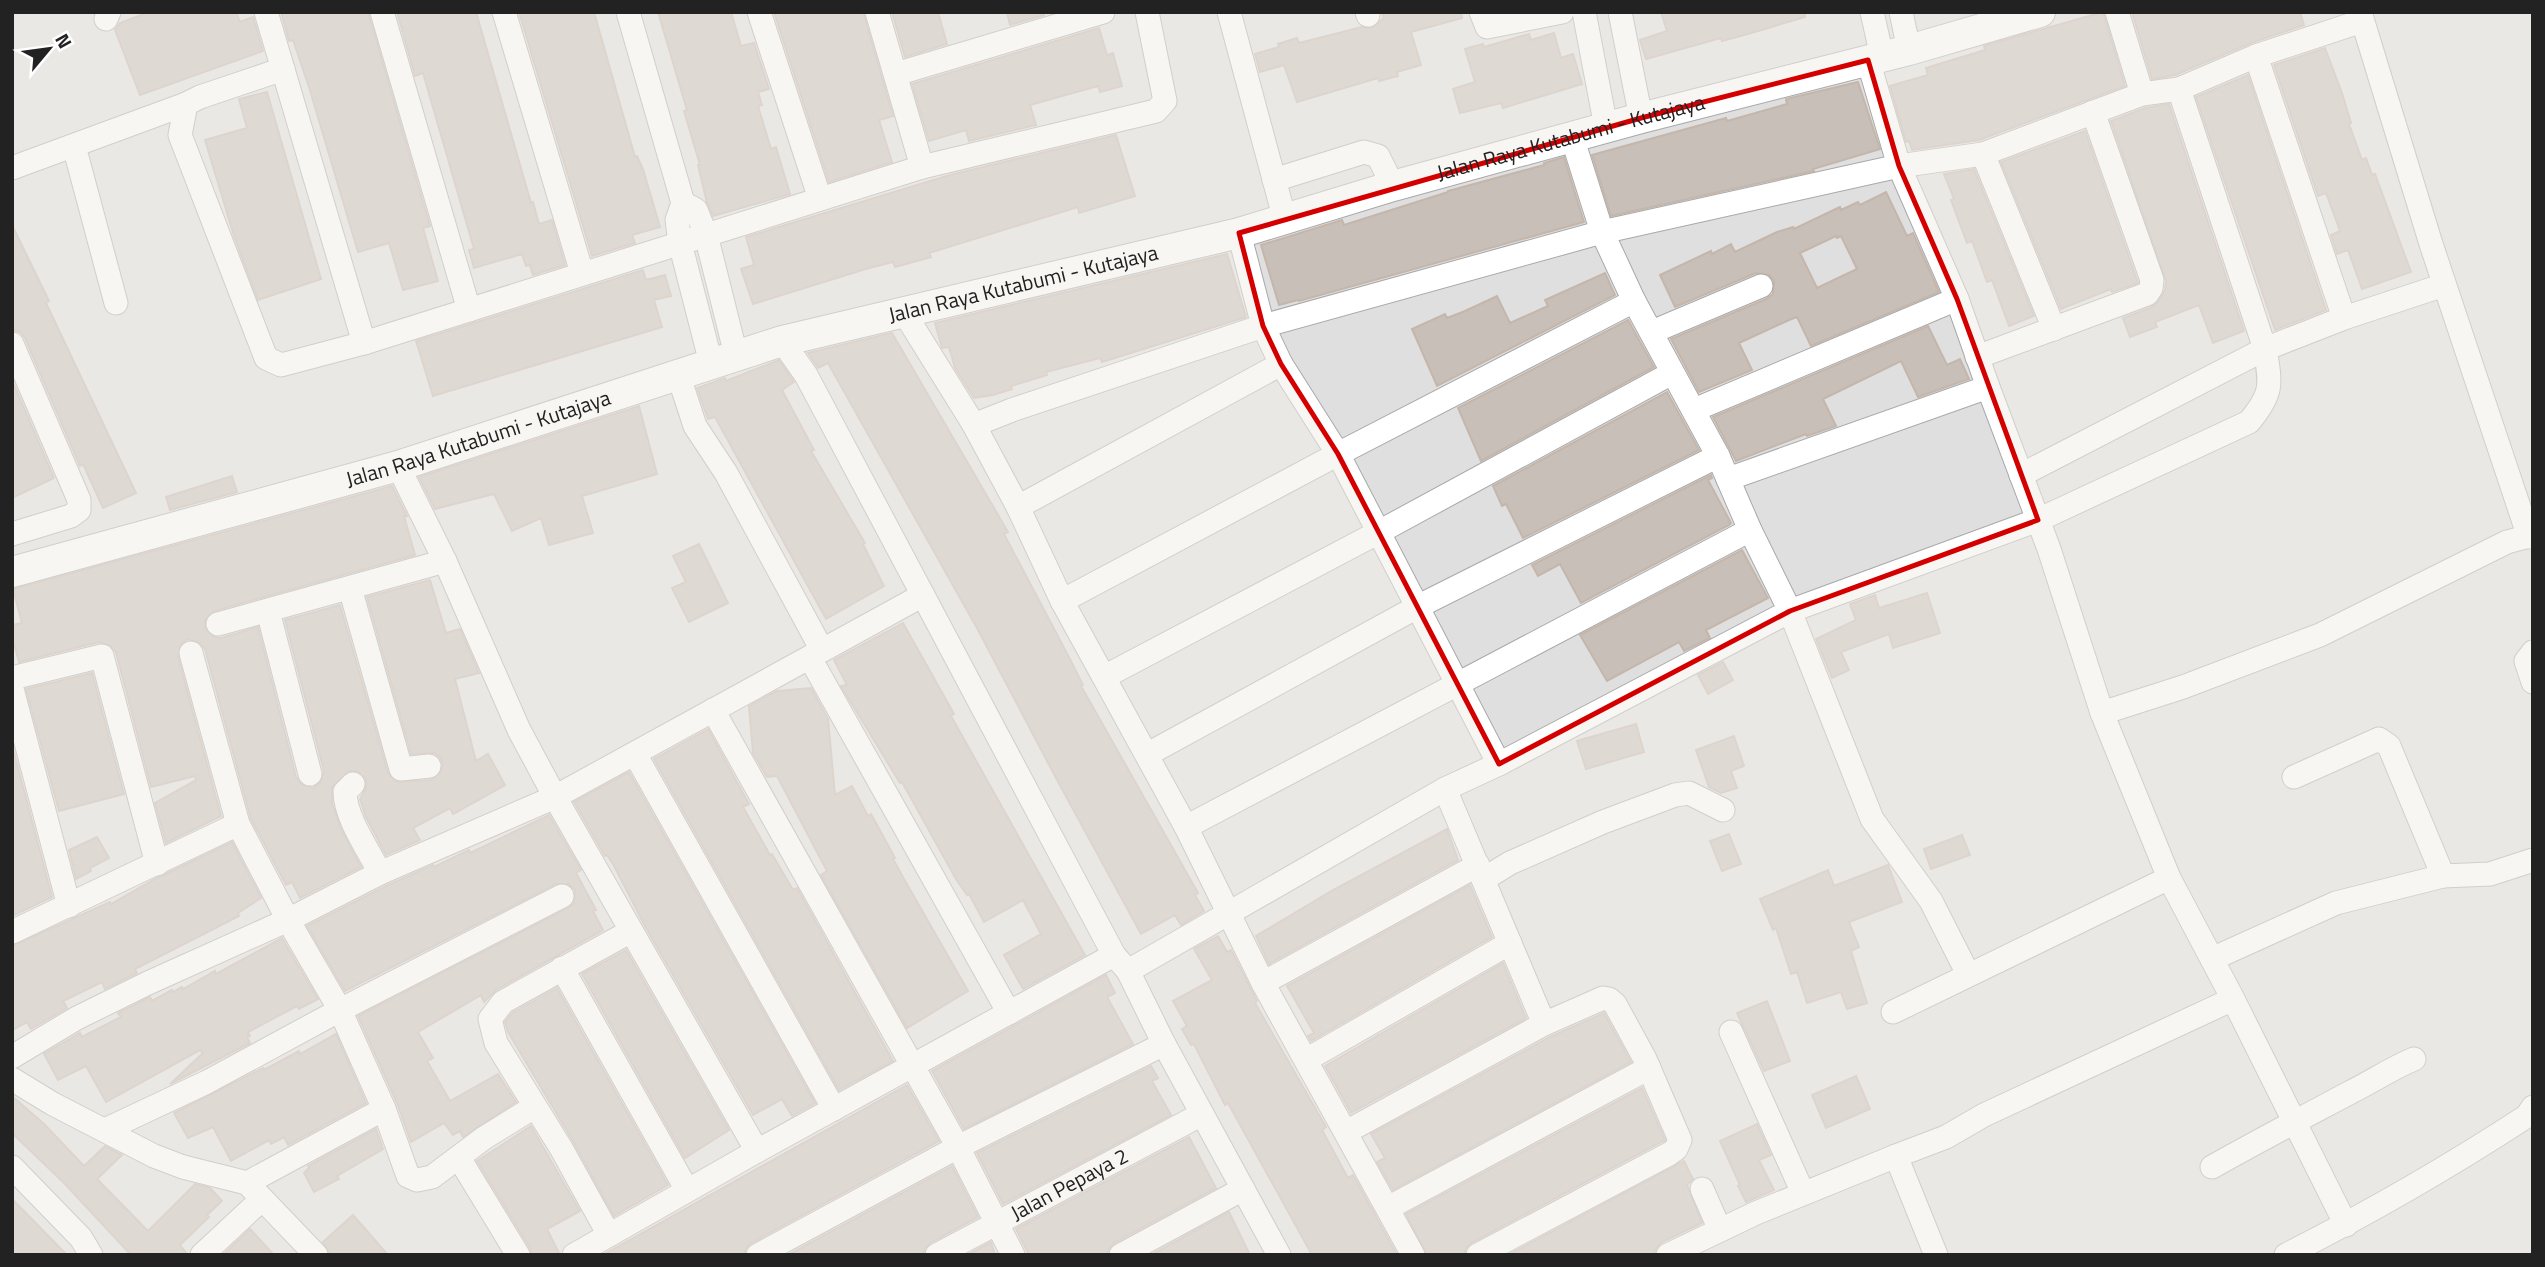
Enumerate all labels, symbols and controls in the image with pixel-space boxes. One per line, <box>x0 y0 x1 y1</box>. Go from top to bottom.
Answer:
north arrow <box>14 14 84 84</box>
text: N <box>48 28 80 53</box>
street label: Jalan Raya Kutabumi - Kutajaya <box>1433 85 1708 188</box>
street label: Jalan Raya Kutabumi - Kutajaya <box>885 236 1162 330</box>
street label: Jalan Raya Kutabumi - Kutajaya <box>342 381 615 495</box>
street label: Jalan Pepaya 2 <box>1004 1139 1134 1228</box>

